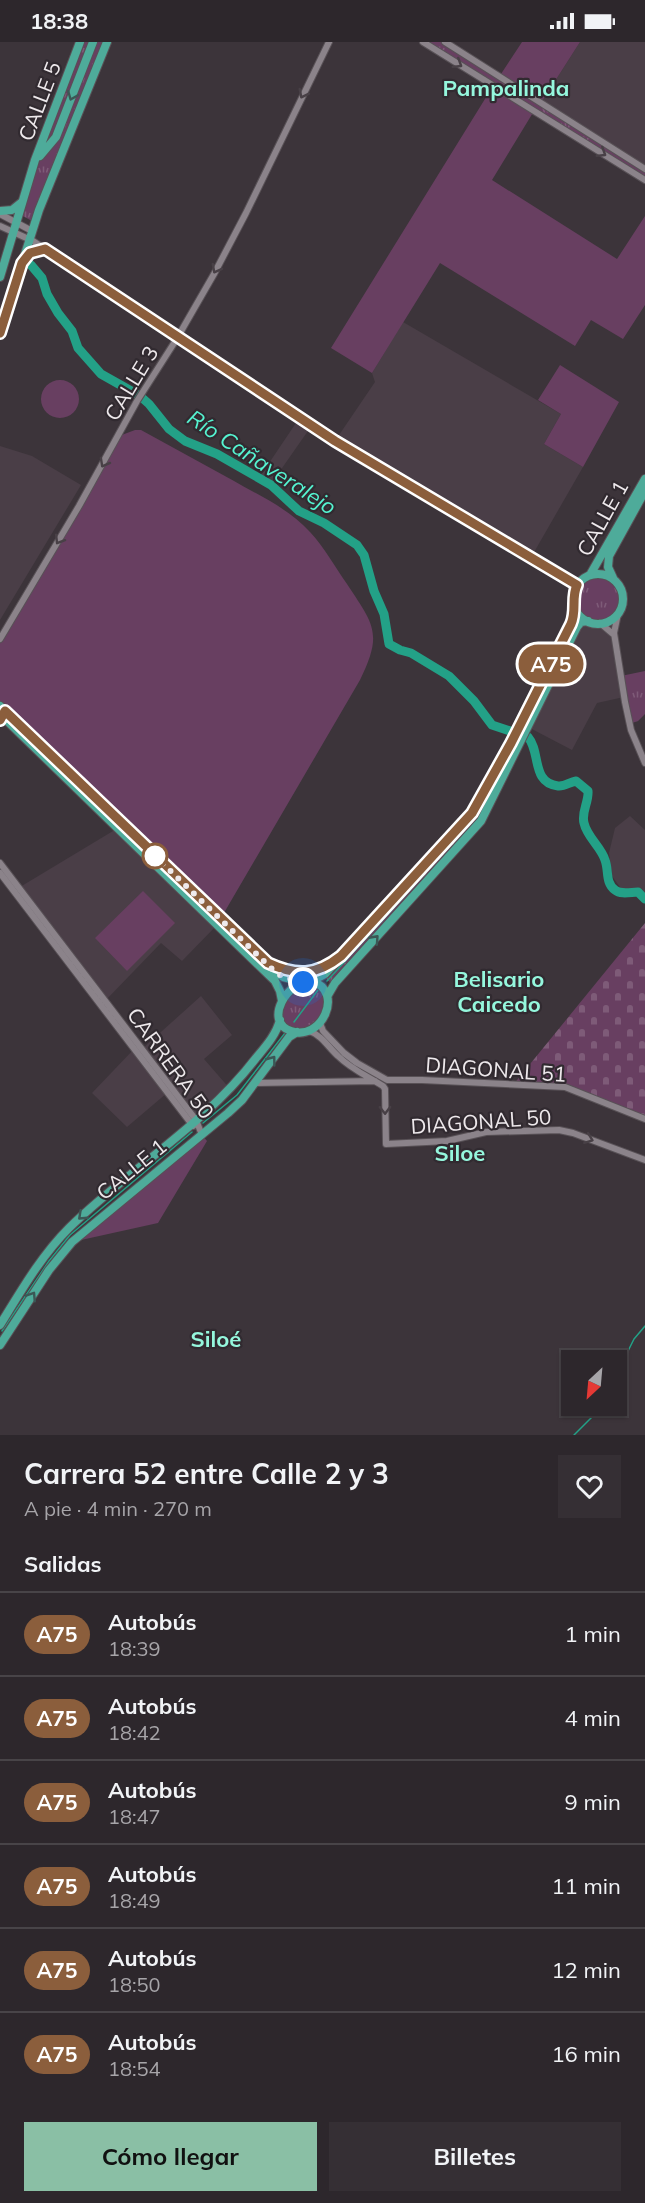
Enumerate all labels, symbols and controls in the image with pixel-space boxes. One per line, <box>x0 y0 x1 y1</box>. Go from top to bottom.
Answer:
text: 18:38 <box>30 7 88 35</box>
one-way arrow <box>452 56 462 68</box>
street label: CALLE 5 <box>12 58 66 144</box>
district label: Pampalinda <box>443 74 569 102</box>
one-way arrow <box>299 88 310 99</box>
one-way arrow <box>66 91 79 101</box>
one-way arrow <box>595 146 606 157</box>
one-way arrow <box>212 263 223 273</box>
street label: CALLE 3 <box>99 341 163 425</box>
water label: Río Cañaveralejo <box>182 403 342 521</box>
one-way arrow <box>99 457 111 467</box>
street label: CALLE 1 <box>571 476 633 560</box>
one-way arrow <box>55 534 66 544</box>
line badge: A75 <box>516 644 586 684</box>
text: A75 <box>531 651 571 677</box>
unlabelled marker <box>142 843 168 869</box>
one-way arrow <box>368 936 379 946</box>
district label: Belisario Caicedo <box>454 965 544 1018</box>
your location <box>288 967 318 997</box>
street label: CARRERA 50 <box>122 1002 220 1124</box>
street label: DIAGONAL 51 <box>425 1051 567 1087</box>
one-way arrow <box>265 1055 276 1066</box>
street label: DIAGONAL 50 <box>410 1103 552 1139</box>
one-way arrow <box>379 1106 391 1115</box>
one-way arrow <box>583 1131 593 1144</box>
street label: CALLE 1 <box>91 1133 171 1205</box>
district label: Siloe <box>435 1139 485 1167</box>
one-way arrow <box>79 1208 90 1219</box>
one-way arrow <box>25 1292 36 1303</box>
district label: Siloé <box>191 1325 241 1353</box>
north arrow <box>561 1350 627 1416</box>
map controls <box>561 1350 627 1416</box>
button: heart <box>558 1455 621 1518</box>
text: Carrera 52 entre Calle 2 y 3 <box>24 1456 389 1491</box>
text: A pie · 4 min · 270 m <box>24 1496 212 1521</box>
text: Salidas <box>24 1550 102 1578</box>
text: Autobús <box>108 1608 197 1636</box>
text: 1 min <box>565 1620 621 1648</box>
text: A75 <box>37 1621 77 1647</box>
text: 18:39 <box>108 1636 161 1661</box>
text: Autobús <box>108 1692 197 1720</box>
text: 4 min <box>565 1704 621 1732</box>
text: A75 <box>37 1705 77 1731</box>
text: 18:42 <box>108 1720 161 1745</box>
text: Autobús <box>108 1776 197 1804</box>
text: 9 min <box>565 1788 621 1816</box>
text: A75 <box>37 1789 77 1815</box>
text: 18:47 <box>108 1804 161 1829</box>
text: Autobús <box>108 1860 197 1888</box>
text: 11 min <box>551 1872 621 1900</box>
text: A75 <box>37 1873 77 1899</box>
text: 18:49 <box>108 1888 161 1913</box>
text: Autobús <box>108 1944 197 1972</box>
text: 12 min <box>551 1956 621 1984</box>
text: A75 <box>37 1957 77 1983</box>
text: 18:50 <box>108 1972 161 1997</box>
text: Autobús <box>108 2028 197 2056</box>
text: 16 min <box>551 2040 621 2068</box>
text: A75 <box>37 2041 77 2067</box>
text: 18:54 <box>108 2056 161 2081</box>
button: Cómo llegar <box>24 2122 317 2191</box>
button: Billetes <box>329 2122 621 2191</box>

